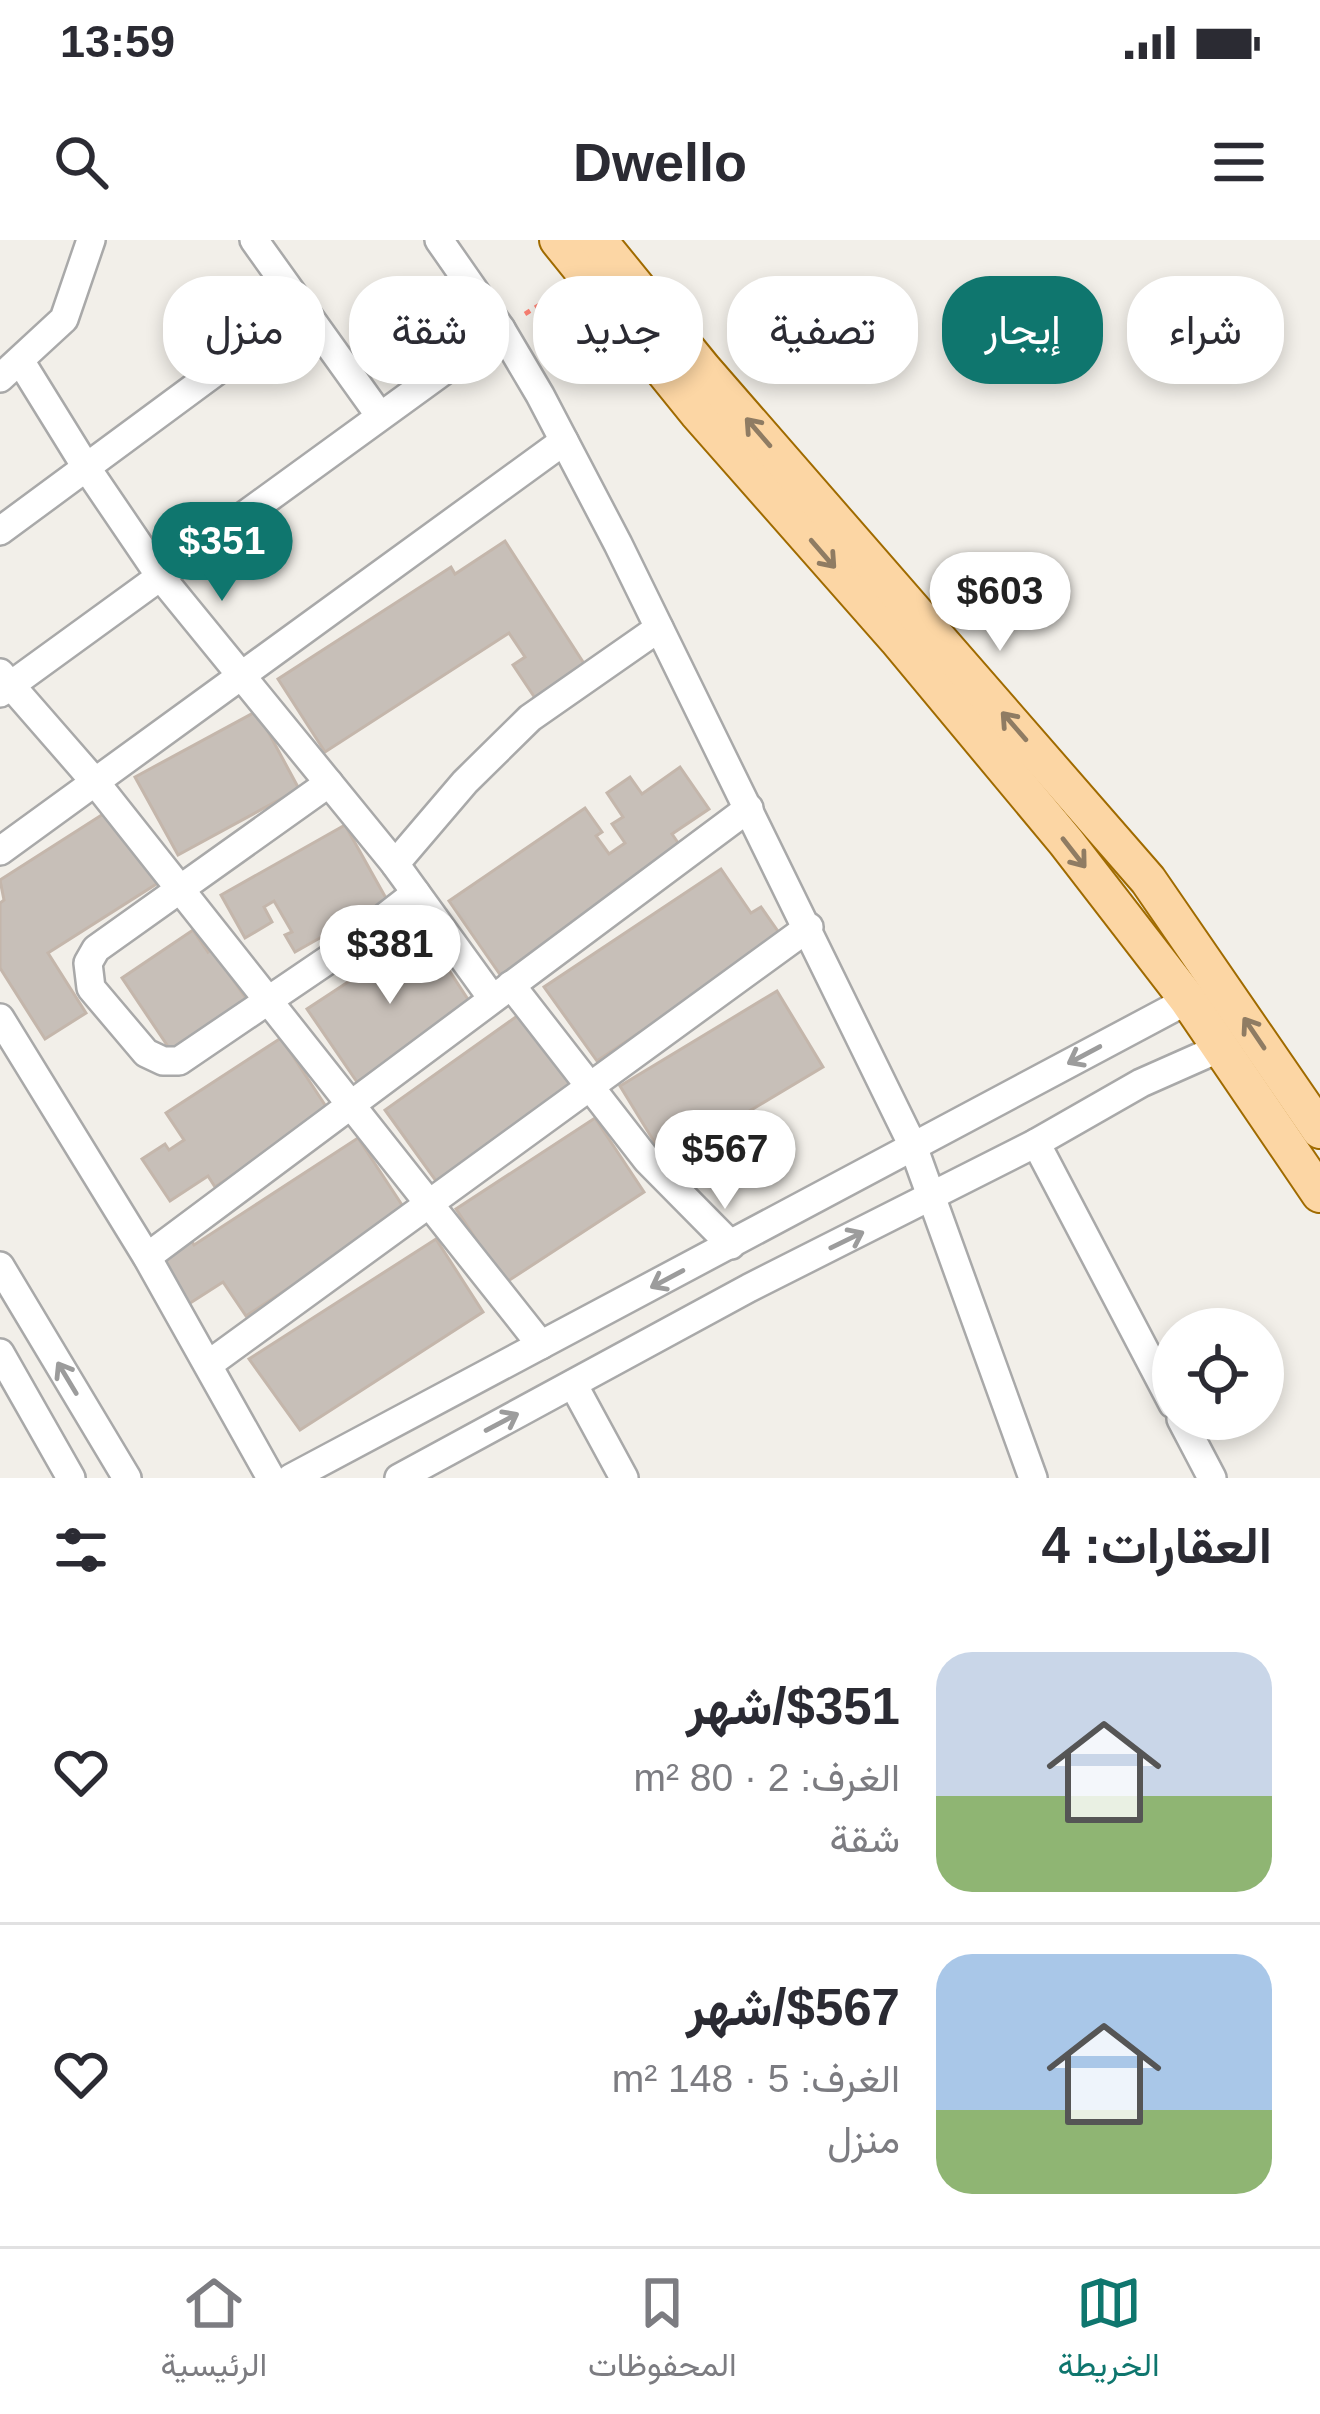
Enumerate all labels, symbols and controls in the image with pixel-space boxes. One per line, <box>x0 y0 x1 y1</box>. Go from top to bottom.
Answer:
text: 13:59 <box>60 16 175 67</box>
icon: search <box>48 129 114 195</box>
icon: menu <box>1206 129 1272 195</box>
text: Dwello <box>573 132 747 192</box>
chip: منزل <box>163 276 325 384</box>
chip: شقة <box>349 276 509 384</box>
chip: جديد <box>533 276 703 384</box>
chip: تصفية <box>727 276 918 384</box>
chip: إيجار <box>942 276 1103 384</box>
chip: شراء <box>1127 276 1284 384</box>
one-way arrow <box>745 417 772 448</box>
pin: $351 <box>151 502 293 604</box>
text: $351 <box>179 519 265 562</box>
one-way arrow <box>809 538 836 569</box>
pin: $603 <box>929 552 1071 654</box>
text: $603 <box>957 569 1043 612</box>
one-way arrow <box>1001 711 1029 742</box>
one-way arrow <box>1060 836 1087 868</box>
pin: $381 <box>319 905 461 1007</box>
text: $381 <box>347 922 433 965</box>
one-way arrow <box>1242 1017 1267 1050</box>
one-way arrow <box>1067 1044 1103 1067</box>
pin: $567 <box>654 1110 796 1212</box>
text: $567 <box>682 1127 768 1170</box>
one-way arrow <box>828 1228 864 1250</box>
one-way arrow <box>649 1268 685 1291</box>
map controls <box>1152 1308 1284 1440</box>
button: locate <box>1152 1308 1284 1440</box>
one-way arrow <box>54 1361 78 1396</box>
one-way arrow <box>483 1410 518 1433</box>
icon: filters <box>48 1517 114 1583</box>
text: العقارات: 4 <box>1042 1517 1272 1574</box>
text: $351/شهر <box>686 1678 900 1735</box>
icon: home <box>1032 1700 1176 1844</box>
icon: heart <box>48 1739 114 1805</box>
text: الغرف: 2 · 80 m² <box>633 1756 900 1799</box>
text: شقة <box>830 1817 900 1860</box>
text: $567/شهر <box>686 1979 900 2036</box>
icon: home <box>1032 2002 1176 2146</box>
icon: heart <box>48 2041 114 2107</box>
text: الغرف: 5 · 148 m² <box>612 2057 900 2100</box>
text: منزل <box>827 2118 900 2161</box>
tab: الرئيسية <box>160 2270 267 2394</box>
tab: المحفوظات <box>588 2270 737 2394</box>
tab: الخريطة <box>1058 2270 1160 2394</box>

